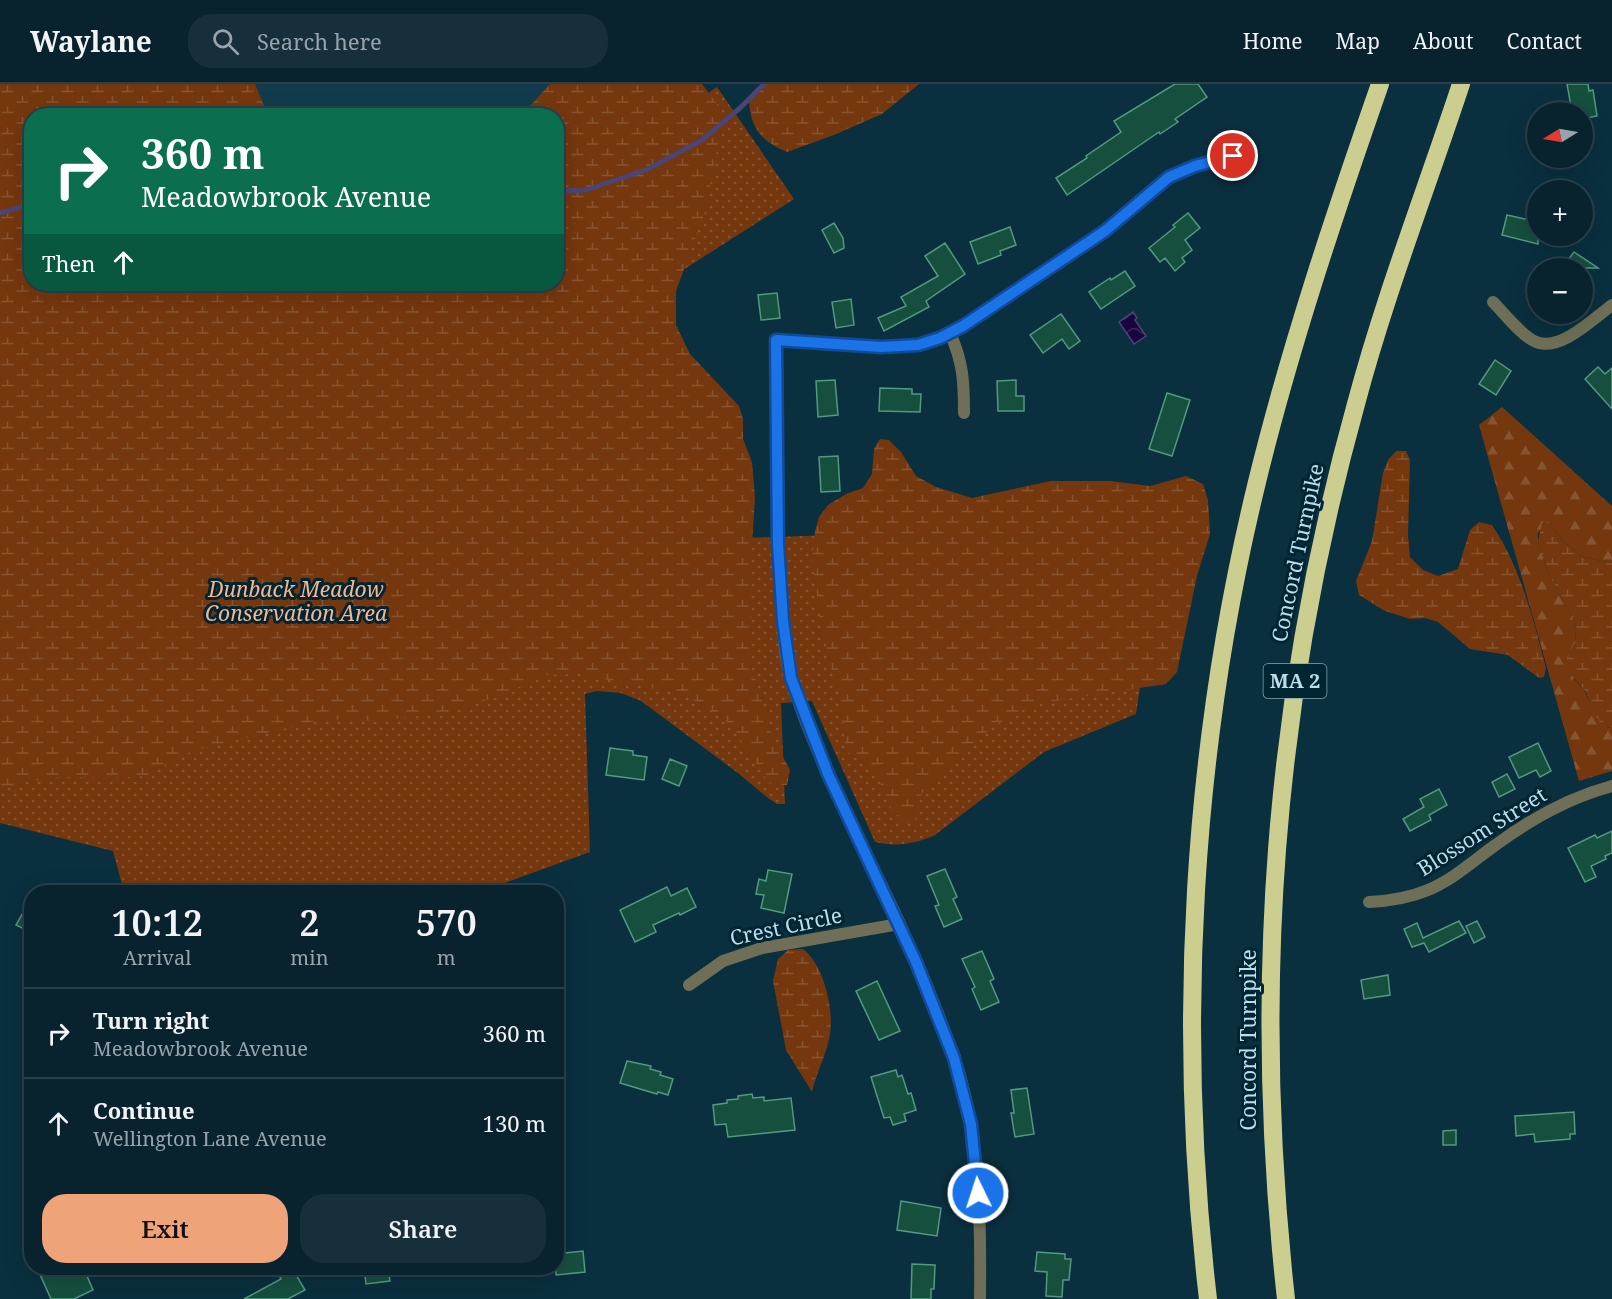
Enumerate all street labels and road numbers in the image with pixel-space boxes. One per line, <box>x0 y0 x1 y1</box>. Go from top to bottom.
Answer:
street label: Concord Turnpike <box>1264 461 1330 645</box>
road number: MA 2 <box>1264 664 1326 698</box>
street label: Blossom Street <box>1412 780 1551 882</box>
street label: Crest Circle <box>727 900 844 952</box>
street label: Concord Turnpike <box>1234 949 1262 1131</box>

